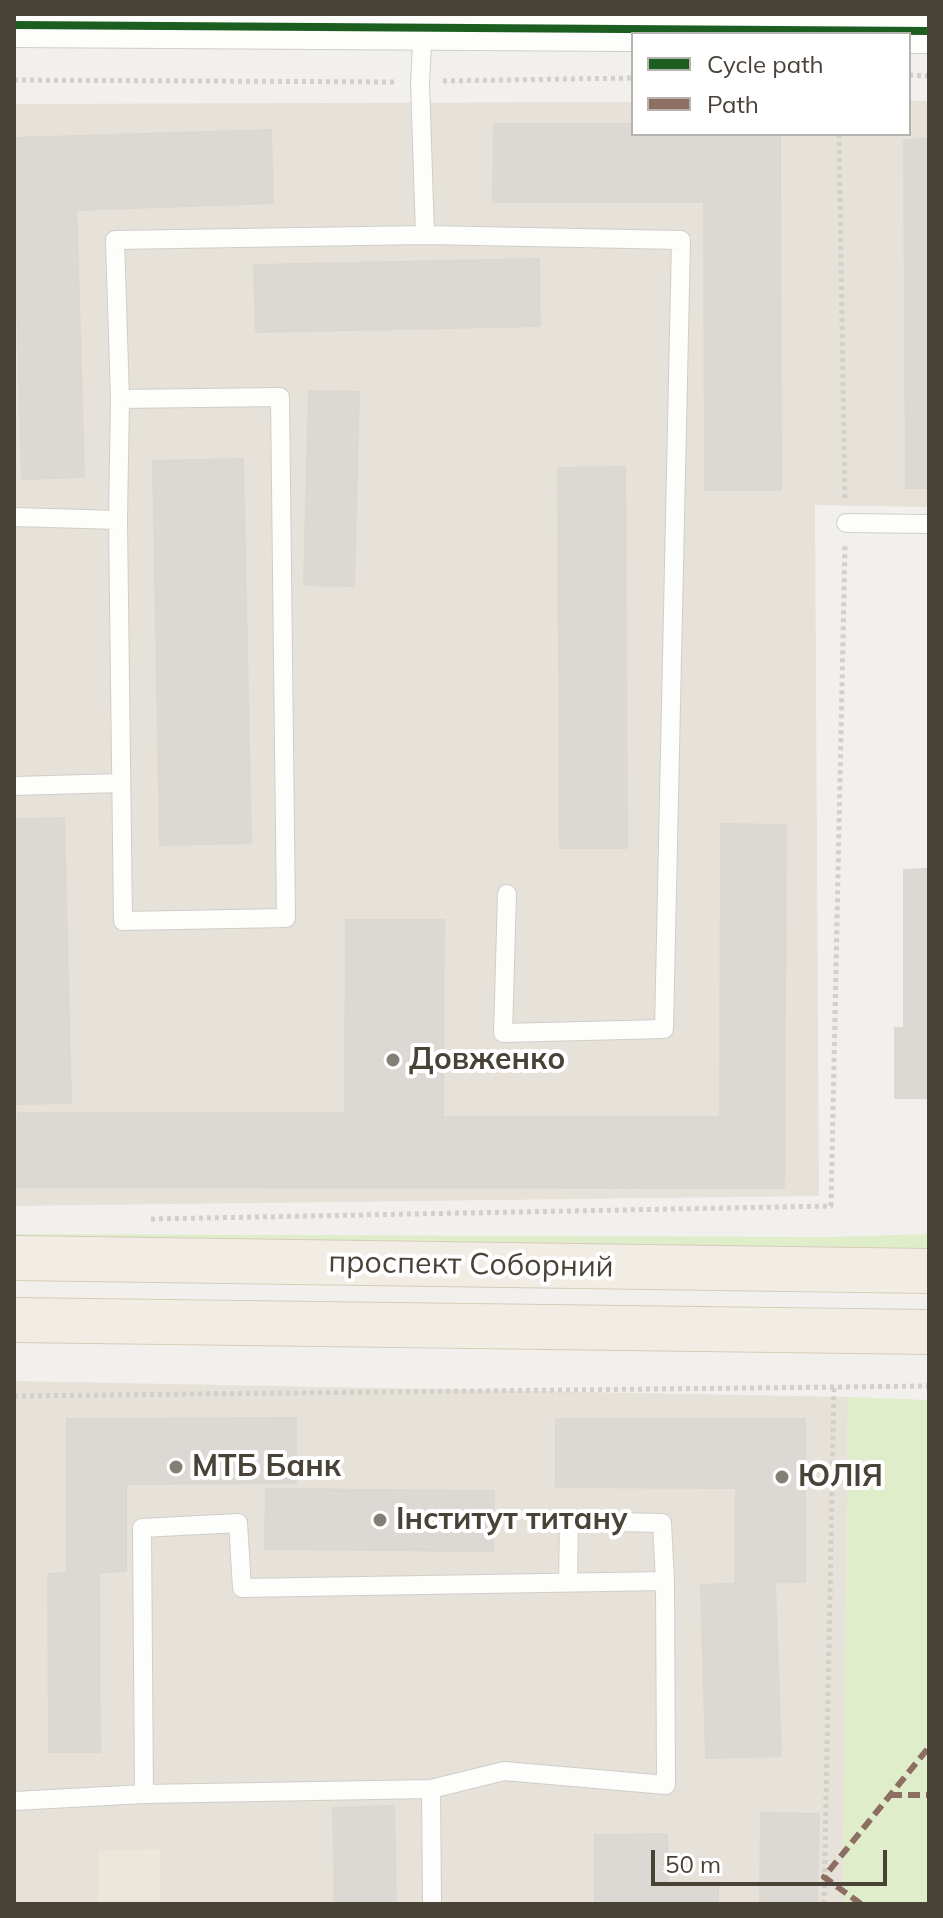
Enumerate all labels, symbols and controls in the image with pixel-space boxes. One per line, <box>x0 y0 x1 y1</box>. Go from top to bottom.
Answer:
legend <box>631 32 911 136</box>
text: Cycle path <box>707 49 824 79</box>
text: Path <box>707 89 759 119</box>
place label: Довженко <box>409 1042 565 1078</box>
marker: Довженко <box>384 1051 402 1069</box>
street label: проспект Соборний <box>328 1245 614 1285</box>
place label: МТБ Банк <box>192 1449 341 1485</box>
marker: МТБ Банк <box>167 1458 185 1476</box>
place label: ЮЛІЯ <box>798 1459 883 1495</box>
marker: ЮЛІЯ <box>773 1468 791 1486</box>
place label: Інститут титану <box>396 1502 628 1538</box>
marker: Інститут титану <box>371 1511 389 1529</box>
scale bar <box>655 1834 891 1884</box>
text: 50 m <box>665 1849 721 1879</box>

